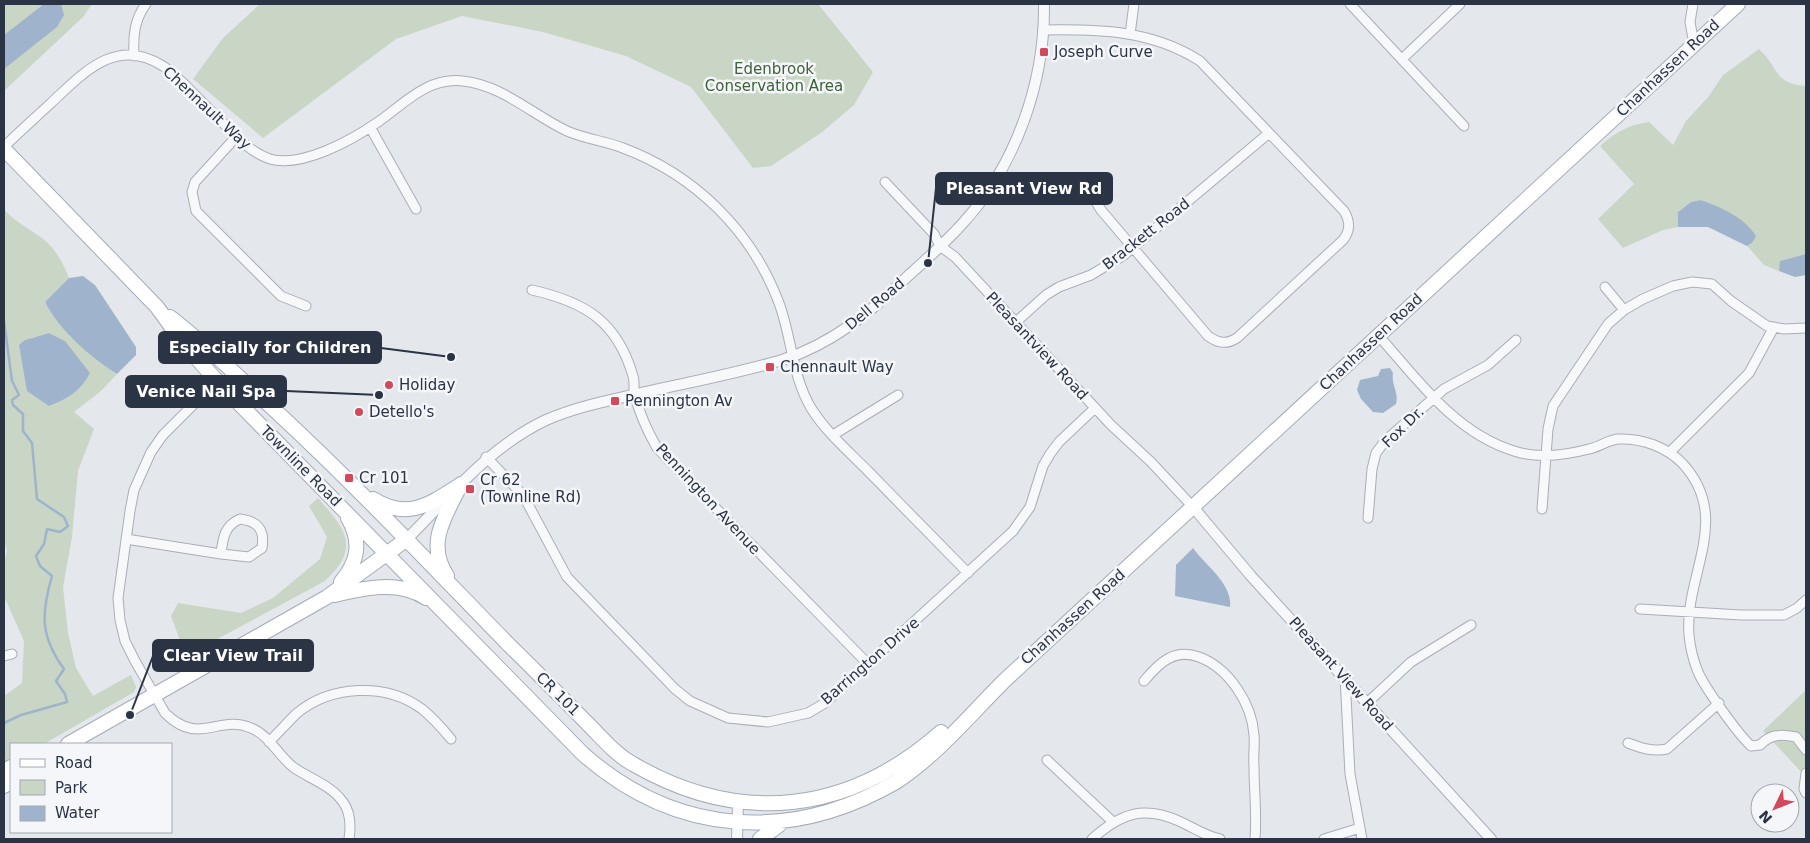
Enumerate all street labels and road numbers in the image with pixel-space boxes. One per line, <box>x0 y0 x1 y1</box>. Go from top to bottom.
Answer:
street label: Chanhassen Road <box>1613 16 1723 120</box>
street label: Chennault Way <box>159 63 255 153</box>
street label: Brackett Road <box>1099 194 1193 274</box>
street label: Dell Road <box>842 274 908 334</box>
street label: Pleasantview Road <box>982 288 1092 404</box>
street label: Chanhassen Road <box>1316 290 1426 394</box>
street label: Fox Dr. <box>1378 403 1428 451</box>
street label: Townline Road <box>256 421 345 510</box>
street label: Pennington Avenue <box>652 440 764 558</box>
street label: Chanhassen Road <box>1017 565 1129 669</box>
street label: Pleasant View Road <box>1285 613 1397 735</box>
street label: Barrington Drive <box>817 614 923 708</box>
street label: CR 101 <box>532 668 584 720</box>

